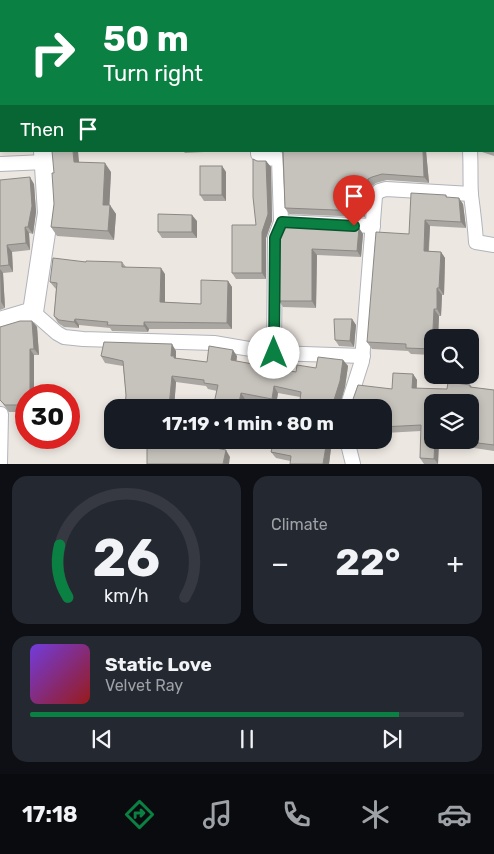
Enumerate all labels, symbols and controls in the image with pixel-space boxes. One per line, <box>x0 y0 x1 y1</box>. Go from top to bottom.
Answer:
text: 50 m <box>103 18 189 60</box>
icon: right <box>20 20 85 85</box>
text: Turn right <box>103 60 203 87</box>
icon: arrive <box>74 115 102 143</box>
text: Then <box>20 118 64 141</box>
pin <box>333 175 375 226</box>
icon: arrive <box>340 182 368 210</box>
position arrow <box>247 326 299 378</box>
map controls <box>424 329 479 449</box>
button: search <box>424 329 479 384</box>
speed limit sign: 30 <box>15 384 80 449</box>
button: layers <box>424 394 479 449</box>
text: 17:19 · 1 min · 80 m <box>162 412 334 435</box>
text: Climate <box>271 515 328 534</box>
text: 26 <box>93 527 160 589</box>
text: 22° <box>335 539 400 585</box>
text: − <box>271 547 289 580</box>
text: + <box>447 547 464 580</box>
text: km/h <box>104 585 149 606</box>
text: Static Love <box>105 653 212 676</box>
text: Velvet Ray <box>105 676 183 695</box>
icon: previous <box>88 725 116 753</box>
icon: pause <box>233 725 261 753</box>
icon: next <box>378 725 406 753</box>
icon: directions <box>122 797 157 832</box>
icon: music <box>200 797 235 832</box>
icon: phone <box>279 797 314 832</box>
icon: climate <box>358 797 393 832</box>
icon: car <box>437 797 472 832</box>
text: 17:18 <box>22 801 78 828</box>

